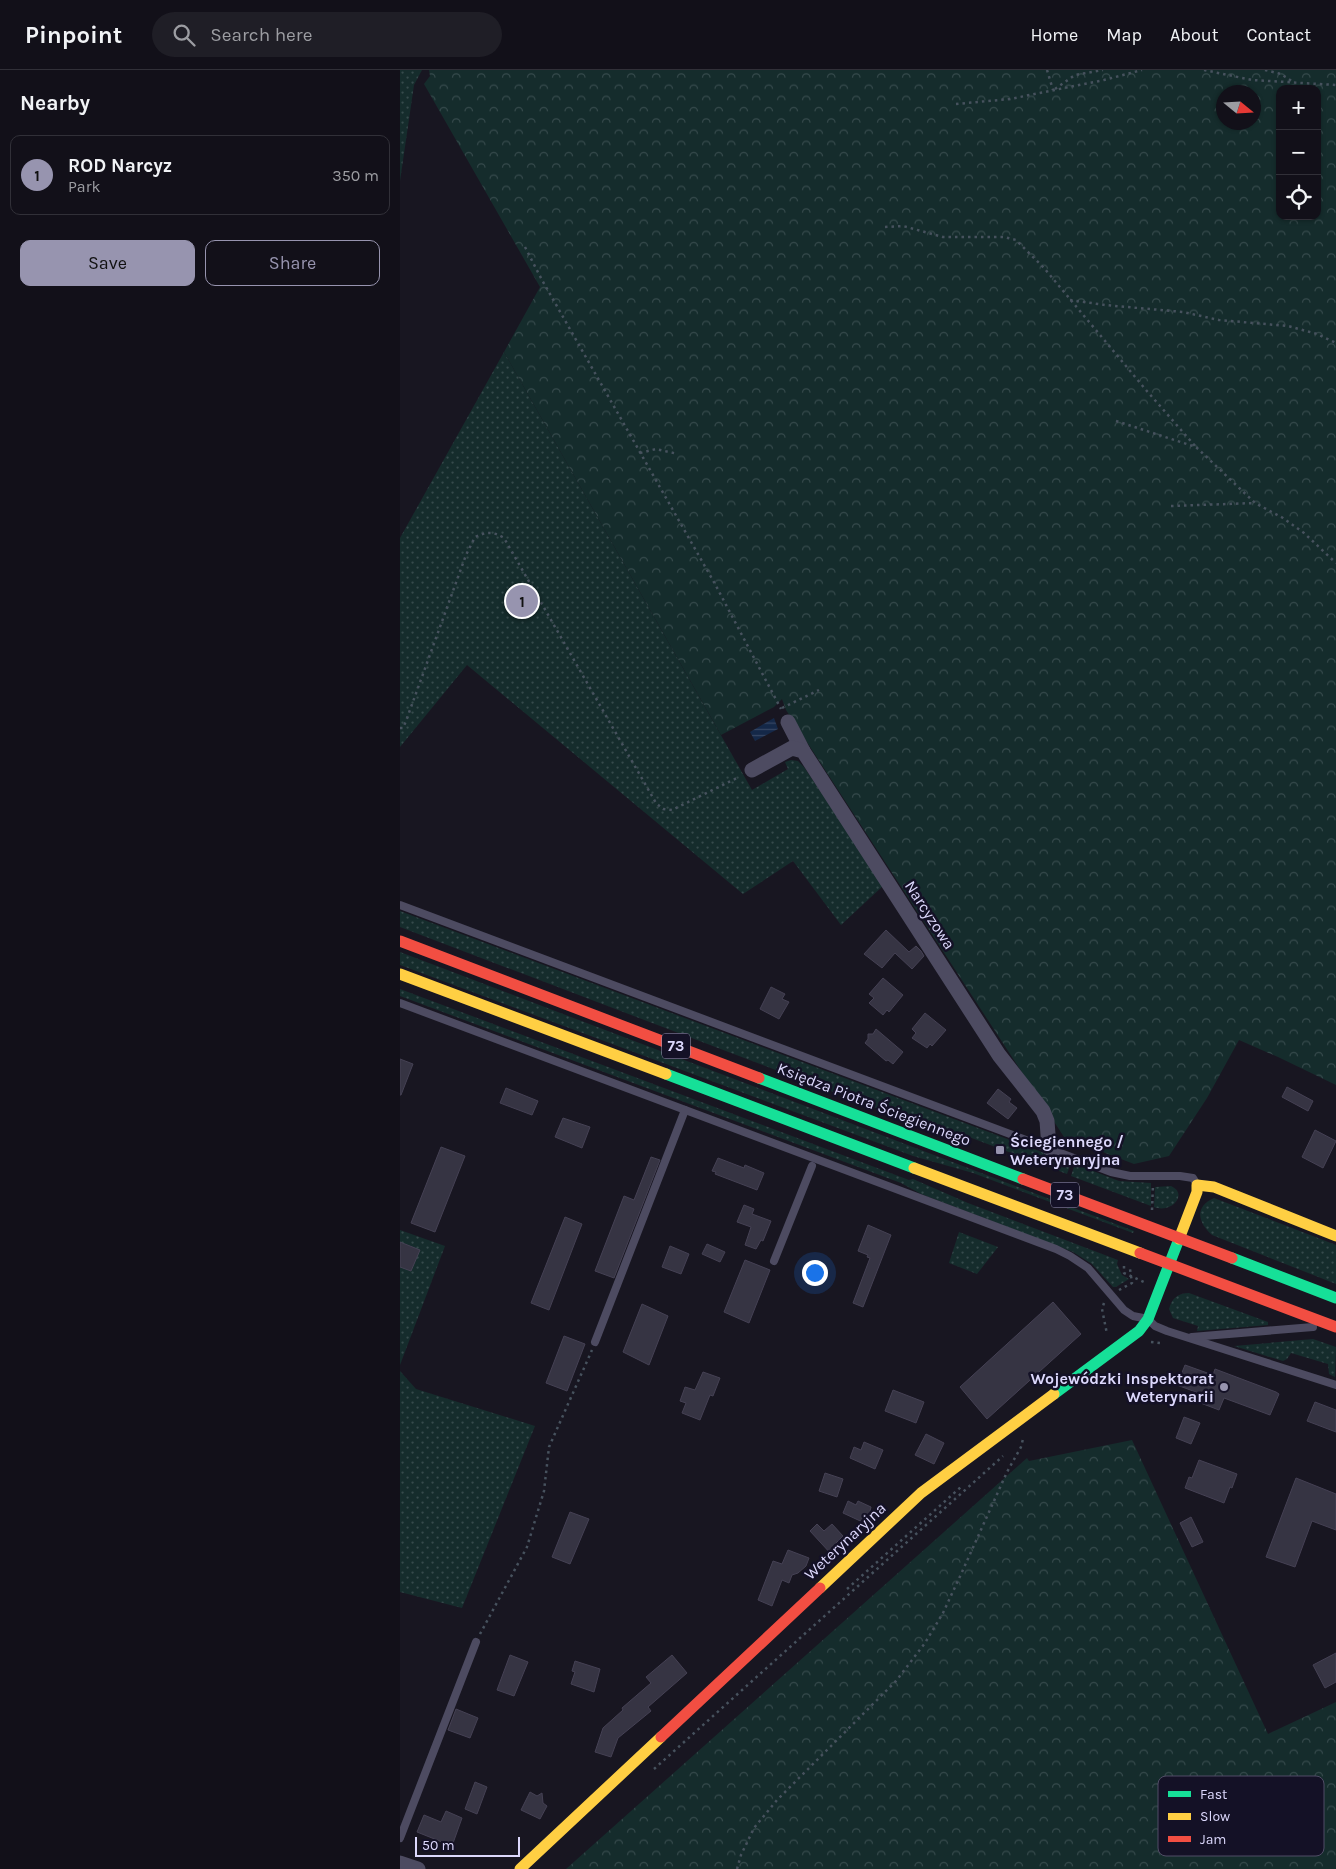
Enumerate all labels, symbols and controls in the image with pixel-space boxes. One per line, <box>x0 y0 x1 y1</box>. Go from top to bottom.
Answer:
search box <box>152 12 502 57</box>
text: Pinpoint <box>25 21 122 49</box>
icon: search <box>170 21 198 49</box>
text: Search here <box>210 24 312 46</box>
text: Home <box>1030 24 1078 46</box>
text: Map <box>1106 24 1142 46</box>
text: About <box>1170 24 1219 46</box>
text: Contact <box>1247 24 1311 46</box>
north arrow <box>1216 85 1261 130</box>
map controls <box>1276 85 1321 220</box>
button: + <box>1276 85 1321 130</box>
text: Nearby <box>20 91 90 115</box>
button: − <box>1276 130 1321 175</box>
text: ROD Narcyz <box>68 155 172 177</box>
text: 1 <box>34 166 40 185</box>
text: 350 m <box>332 166 379 185</box>
button: locate <box>1276 175 1321 220</box>
text: Park <box>68 177 100 196</box>
button: Save <box>20 240 195 286</box>
button: Share <box>205 240 380 286</box>
pin: 1 <box>506 582 538 620</box>
street label: Narcyzowa <box>901 877 959 953</box>
road number: 73 <box>662 1034 690 1058</box>
street label: Księdza Piotra Ściegiennego <box>775 1058 973 1150</box>
place label: Ściegiennego / Weterynaryjna <box>1010 1132 1124 1169</box>
marker: Ściegiennego / Weterynaryjna <box>994 1144 1006 1156</box>
road number: 73 <box>1051 1182 1079 1208</box>
your location <box>802 1260 828 1286</box>
place label: Wojewódzki Inspektorat Weterynarii <box>1031 1369 1214 1406</box>
marker: Wojewódzki Inspektorat Weterynarii <box>1218 1381 1230 1393</box>
street label: Weterynaryjna <box>800 1498 890 1584</box>
legend <box>1158 1776 1324 1856</box>
text: Fast <box>1200 1786 1227 1803</box>
text: Slow <box>1200 1808 1230 1825</box>
text: Jam <box>1200 1831 1226 1848</box>
scale bar <box>415 1834 520 1857</box>
text: 50 m <box>422 1837 455 1854</box>

